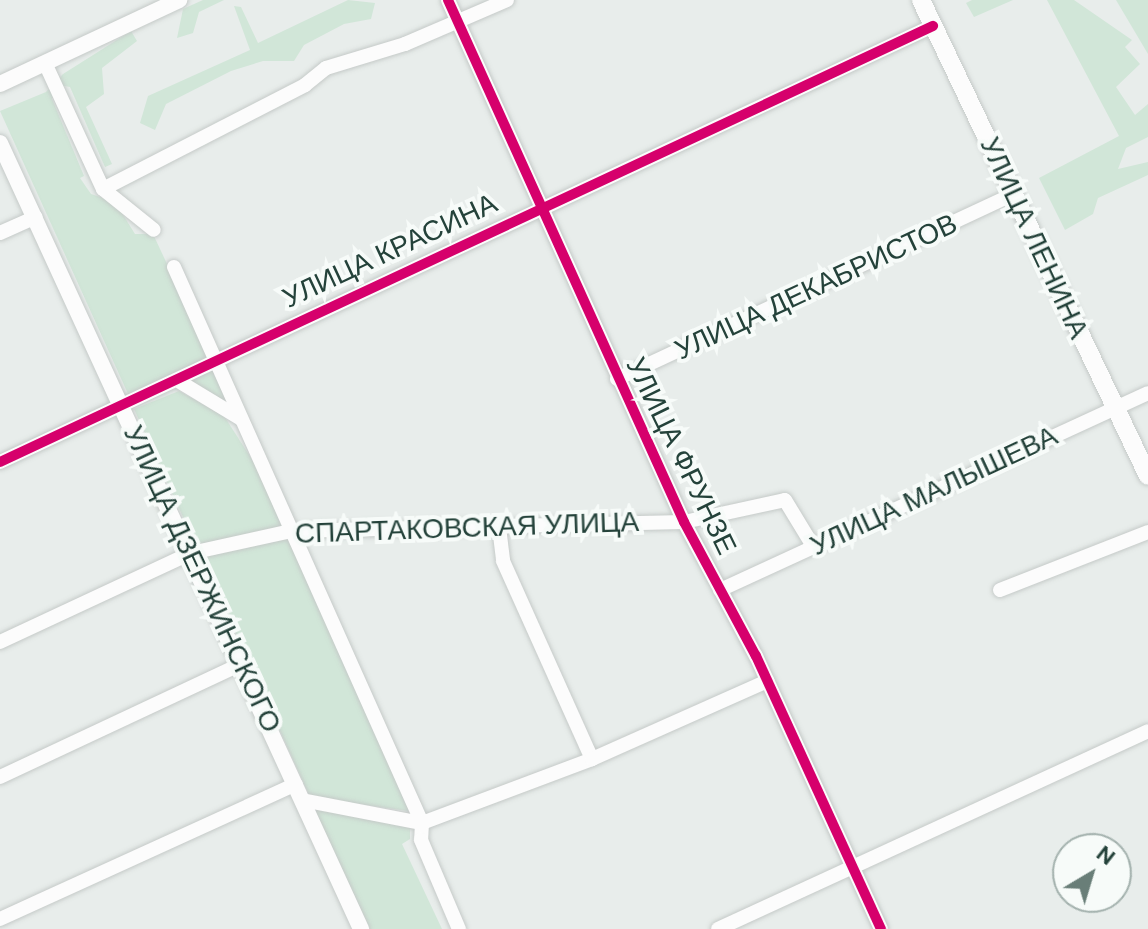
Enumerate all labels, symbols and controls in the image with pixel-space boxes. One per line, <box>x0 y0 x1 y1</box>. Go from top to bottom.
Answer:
street label: УЛИЦА ЛЕНИНА <box>973 132 1095 344</box>
street label: УЛИЦА КРАСИНА <box>277 187 503 315</box>
street label: УЛИЦА ДЕКАБРИСТОВ <box>670 207 962 367</box>
street label: УЛИЦА ФРУНЗЕ <box>619 352 743 560</box>
street label: УЛИЦА МАЛЫШЕВА <box>805 419 1063 563</box>
street label: УЛИЦА ДЗЕРЖИНСКОГО <box>116 420 288 738</box>
street label: СПАРТАКОВСКАЯ УЛИЦА <box>294 505 640 551</box>
north arrow <box>1052 833 1132 913</box>
text: N <box>1091 839 1121 872</box>

